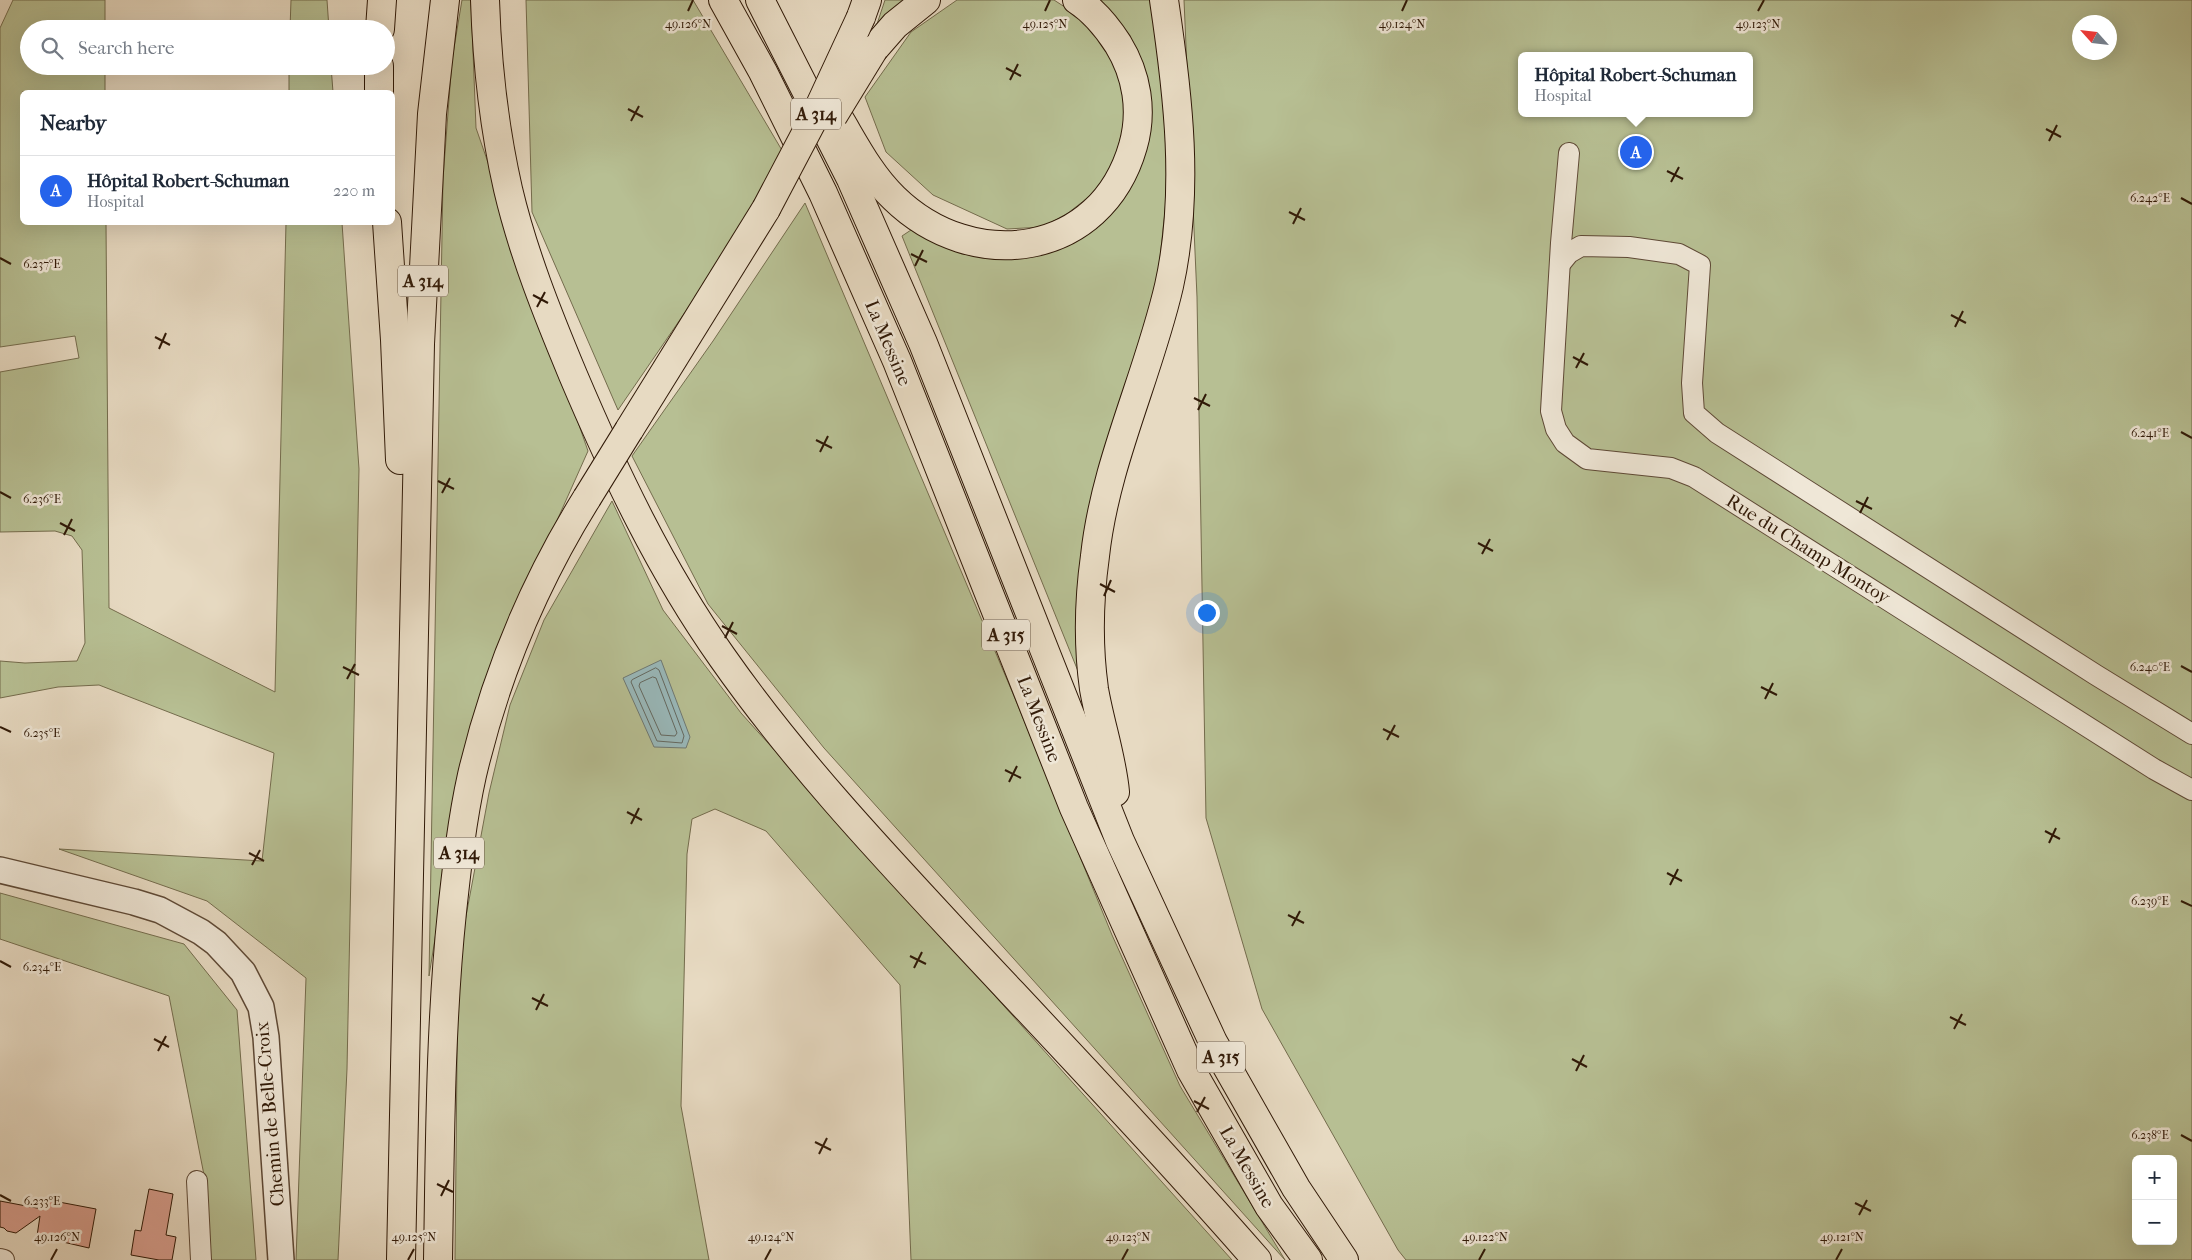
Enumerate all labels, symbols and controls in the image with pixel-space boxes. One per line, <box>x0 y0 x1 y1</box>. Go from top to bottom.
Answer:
north arrow <box>2072 15 2117 60</box>
text: 49.126°N <box>665 17 711 31</box>
text: 49.125°N <box>1023 17 1067 31</box>
text: 49.124°N <box>1379 17 1425 31</box>
text: 49.123°N <box>1736 17 1780 31</box>
search box <box>20 20 395 75</box>
icon: search <box>38 34 66 62</box>
text: Search here <box>78 37 174 59</box>
popup <box>1518 52 1753 117</box>
text: Hôpital Robert-Schuman <box>1534 64 1737 86</box>
text: Hospital <box>1534 86 1592 105</box>
road number: A 314 <box>791 98 841 130</box>
text: Nearby <box>40 111 106 135</box>
pin: A <box>1620 133 1652 171</box>
text: Hôpital Robert-Schuman <box>87 170 289 192</box>
text: A <box>51 181 61 200</box>
text: 220 m <box>333 181 375 200</box>
text: 6.242°E <box>2130 191 2170 205</box>
text: Hospital <box>87 192 144 211</box>
text: 6.237°E <box>23 257 61 271</box>
road number: A 314 <box>398 266 448 296</box>
street label: La Messine <box>860 297 916 389</box>
text: 6.241°E <box>2131 426 2169 440</box>
street label: Rue du Champ Montoy <box>1722 490 1895 609</box>
text: 6.236°E <box>23 492 61 506</box>
your location <box>1194 600 1220 626</box>
road number: A 315 <box>982 620 1030 650</box>
text: 6.240°E <box>2130 660 2170 674</box>
street label: La Messine <box>1012 673 1066 765</box>
text: 6.235°E <box>24 726 60 740</box>
road number: A 314 <box>434 838 484 868</box>
text: 6.239°E <box>2131 894 2169 908</box>
text: 6.234°E <box>23 960 61 974</box>
street label: Chemin de Belle-Croix <box>251 1021 289 1207</box>
road number: A 315 <box>1197 1042 1245 1072</box>
street label: La Messine <box>1215 1122 1279 1212</box>
text: 6.238°E <box>2131 1128 2169 1142</box>
map controls <box>2132 1155 2177 1245</box>
button: + <box>2132 1155 2177 1200</box>
text: 6.233°E <box>24 1194 60 1208</box>
button: − <box>2132 1200 2177 1245</box>
text: 49.126°N <box>34 1230 80 1244</box>
text: 49.125°N <box>392 1230 436 1244</box>
text: 49.124°N <box>748 1230 794 1244</box>
text: 49.123°N <box>1106 1230 1150 1244</box>
text: 49.122°N <box>1462 1230 1508 1244</box>
text: 49.121°N <box>1820 1230 1864 1244</box>

